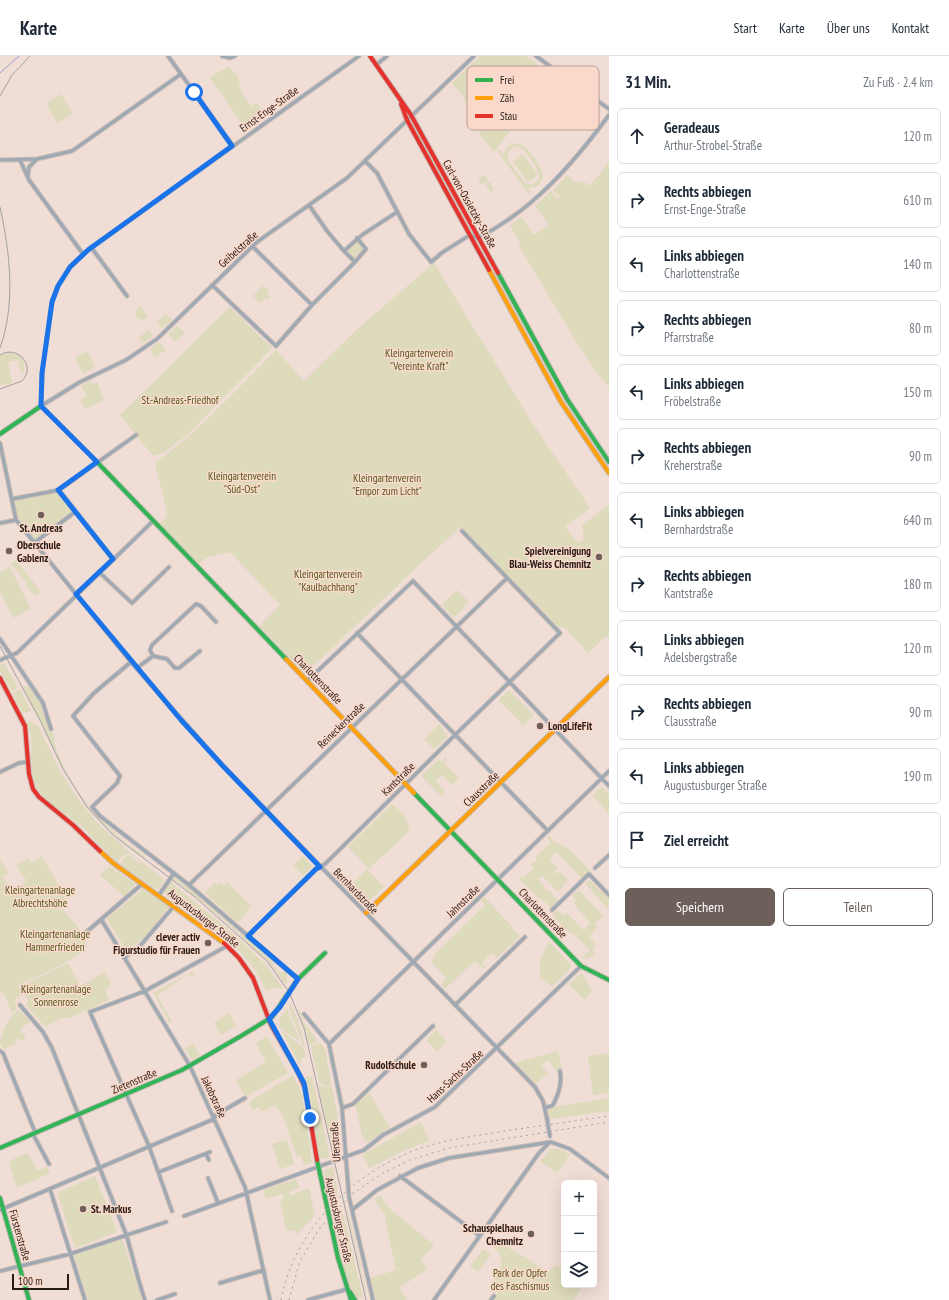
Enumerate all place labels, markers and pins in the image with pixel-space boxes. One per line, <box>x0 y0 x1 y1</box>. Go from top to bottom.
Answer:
marker: St. Andreas <box>36 510 46 520</box>
place label: St. Andreas <box>19 521 63 535</box>
place label: Oberschule Gablenz <box>17 538 61 565</box>
place label: Spielvereinigung Blau-Weiss Chemnitz <box>509 544 591 571</box>
marker: Oberschule Gablenz <box>4 546 14 556</box>
marker: Spielvereinigung Blau-Weiss Chemnitz <box>594 552 604 562</box>
place label: LongLifeFit <box>548 719 593 733</box>
marker: LongLifeFit <box>535 721 545 731</box>
place label: clever activ Figurstudio für Frauen <box>113 930 201 957</box>
marker: clever activ Figurstudio für Frauen <box>203 938 213 948</box>
place label: Rudolfschule <box>365 1058 416 1072</box>
marker: Rudolfschule <box>419 1060 429 1070</box>
place label: St. Markus <box>91 1202 131 1216</box>
marker: St. Markus <box>78 1204 88 1214</box>
place label: Schauspielhaus Chemnitz <box>463 1221 523 1248</box>
marker: Schauspielhaus Chemnitz <box>526 1229 536 1239</box>

